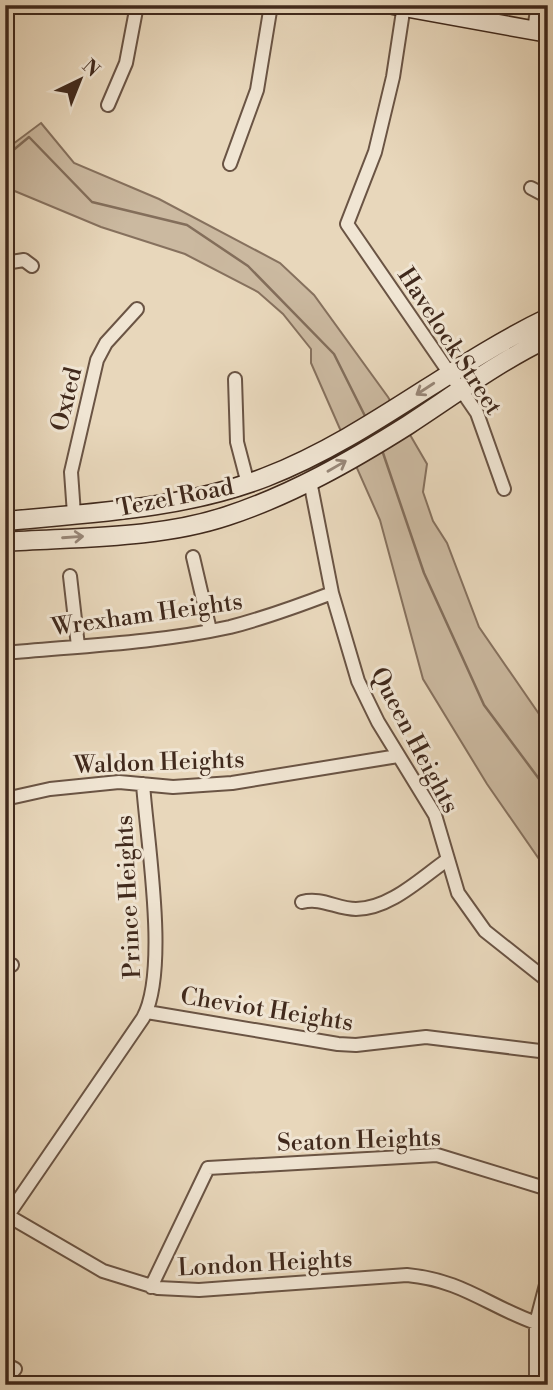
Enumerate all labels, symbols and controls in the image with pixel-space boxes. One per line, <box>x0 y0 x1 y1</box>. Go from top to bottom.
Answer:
north arrow <box>46 46 116 116</box>
text: N <box>77 54 105 82</box>
street label: Havelock Street <box>390 262 508 422</box>
street label: Oxted <box>45 364 89 434</box>
one-way arrow <box>416 382 436 396</box>
one-way arrow <box>326 459 347 472</box>
street label: Tezel Road <box>114 472 236 524</box>
one-way arrow <box>62 530 84 543</box>
street label: Wrexham Heights <box>49 587 245 643</box>
street label: Queen Heights <box>363 662 465 819</box>
street label: Waldon Heights <box>72 745 245 781</box>
street label: Prince Heights <box>110 814 148 979</box>
street label: Cheviot Heights <box>178 982 355 1038</box>
street label: Seaton Heights <box>277 1123 442 1159</box>
street label: London Heights <box>177 1244 353 1284</box>

